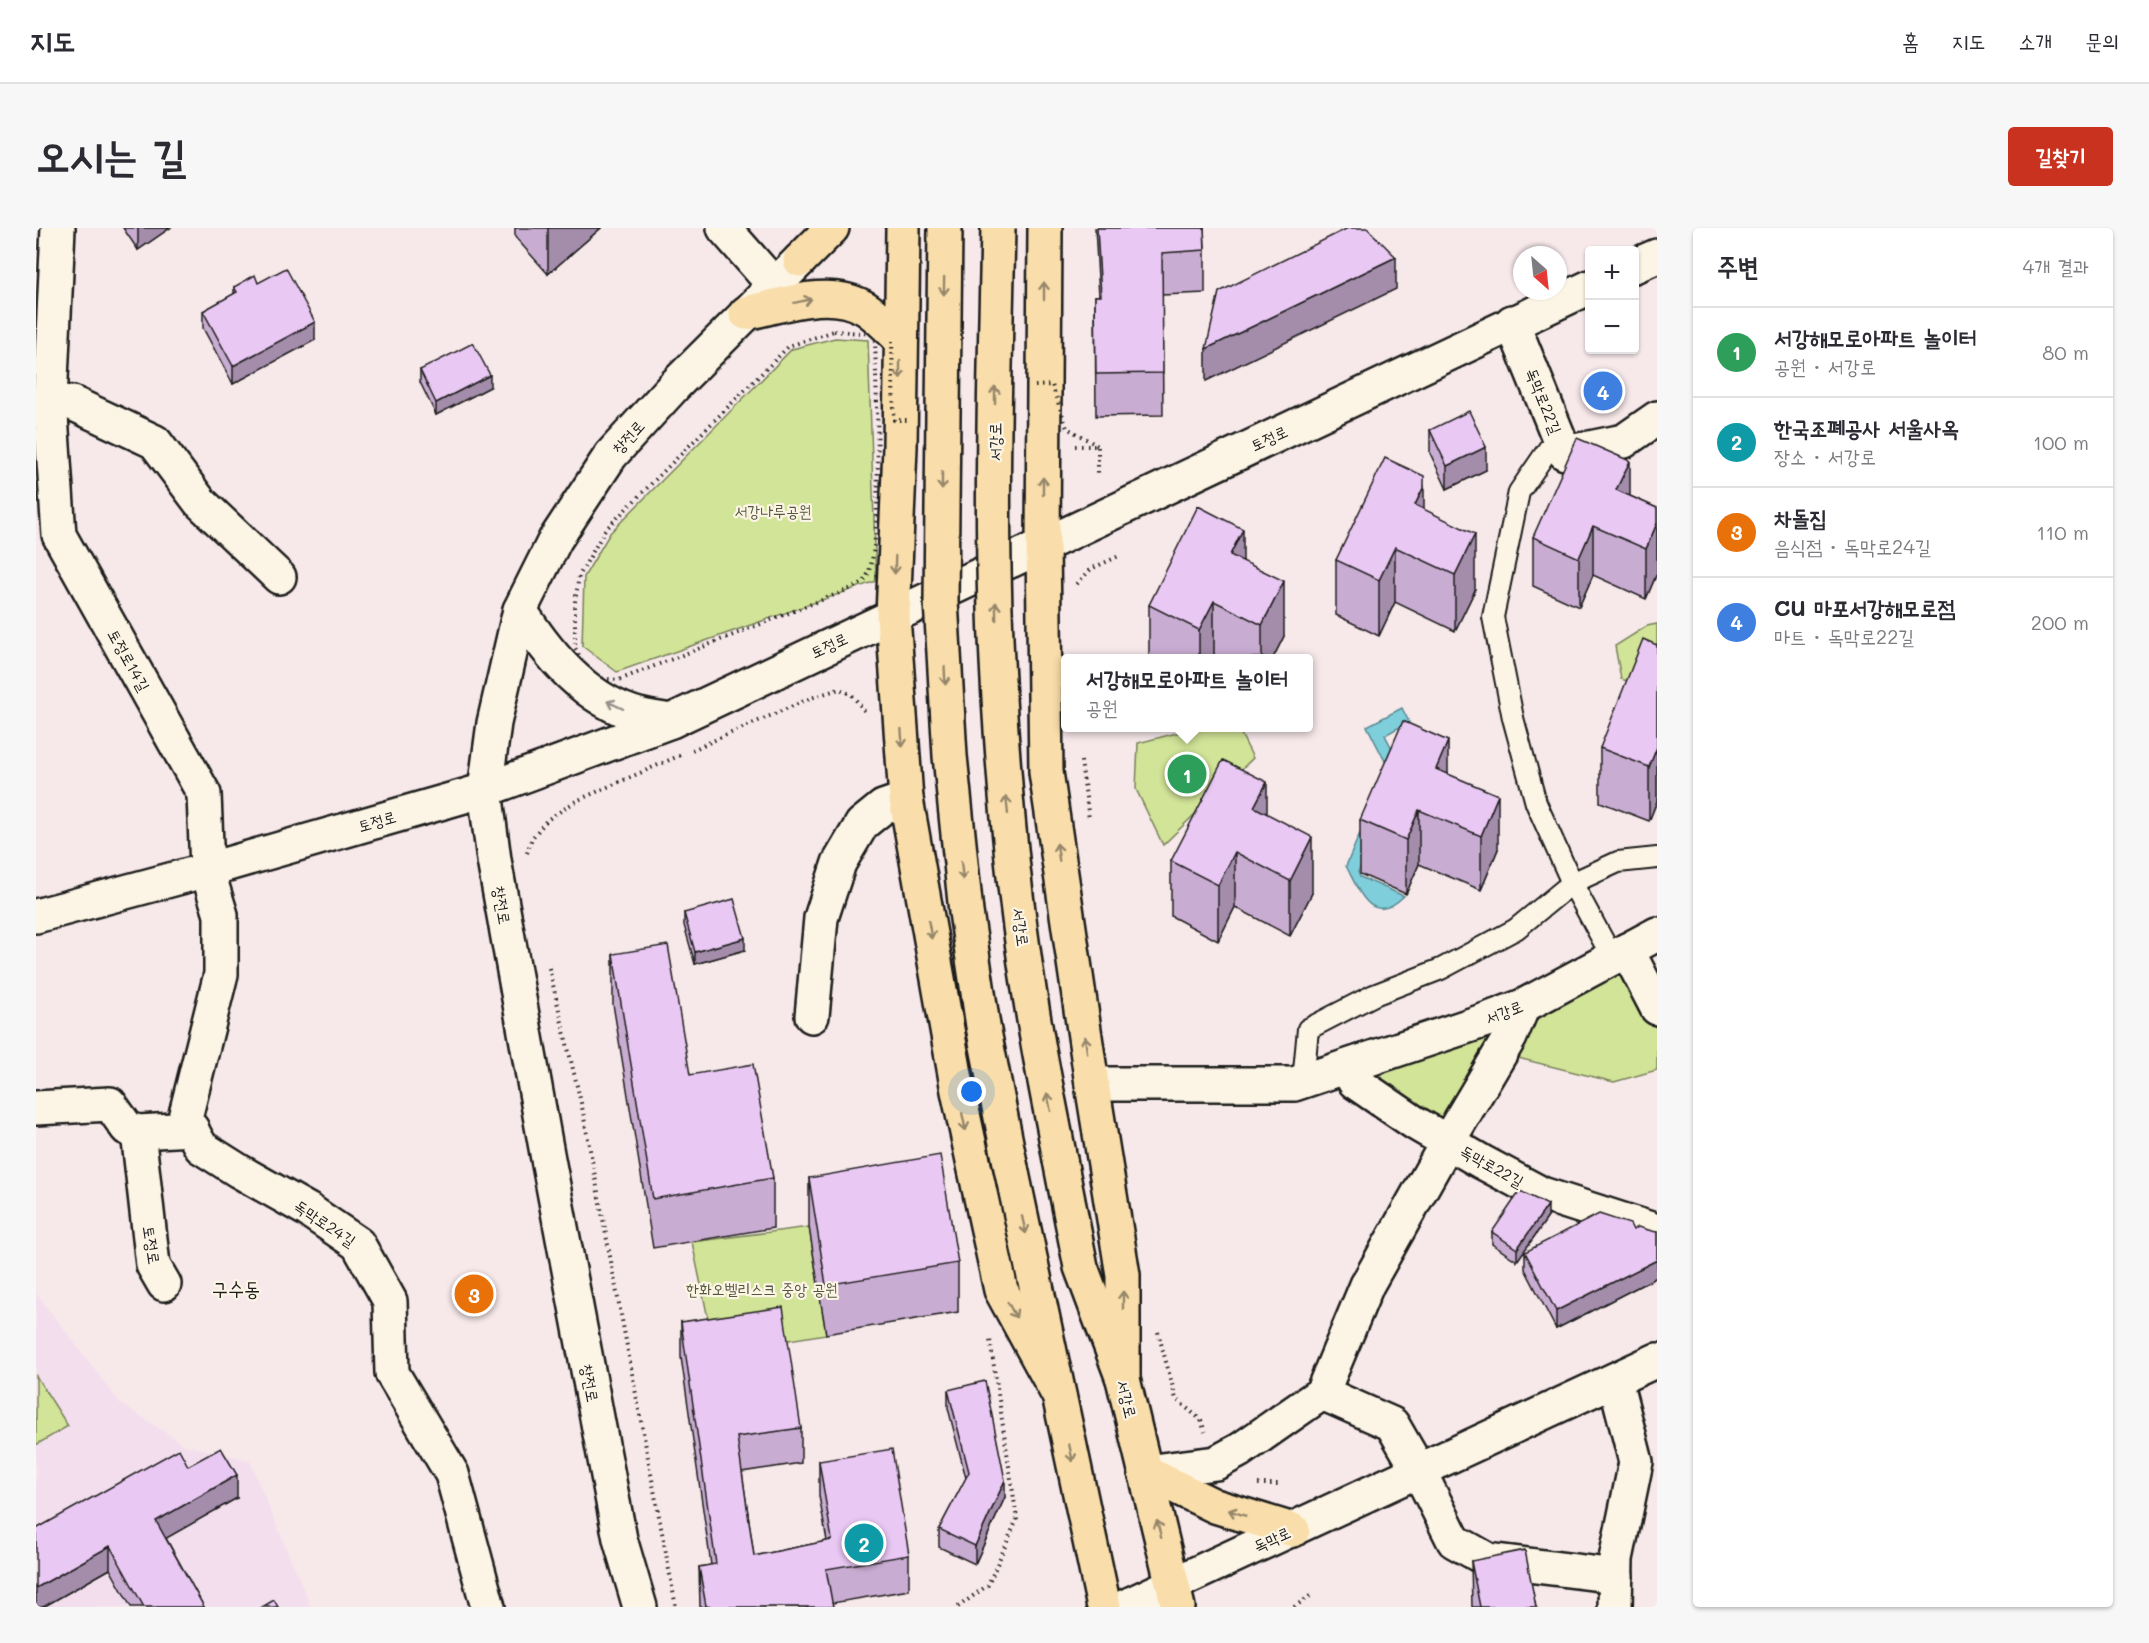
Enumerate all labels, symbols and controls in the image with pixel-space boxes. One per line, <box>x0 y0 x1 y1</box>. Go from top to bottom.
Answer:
text: 지도 <box>30 22 75 58</box>
text: 홈 <box>1902 27 1919 54</box>
text: 지도 <box>1952 27 1985 54</box>
text: 소개 <box>2018 27 2052 54</box>
text: 문의 <box>2085 27 2119 54</box>
text: 오시는 길 <box>36 127 186 182</box>
button: 길찾기 <box>2008 127 2113 186</box>
north arrow <box>1513 246 1567 300</box>
map controls <box>1585 246 1639 354</box>
button: + <box>1585 246 1639 300</box>
text: 주변 <box>1717 249 1759 283</box>
text: 4개 결과 <box>2023 253 2089 279</box>
one-way arrow <box>938 276 950 296</box>
one-way arrow <box>1038 282 1050 302</box>
one-way arrow <box>794 294 813 306</box>
button: − <box>1585 300 1639 354</box>
text: 서강해모로아파트 놀이터 <box>1774 323 1977 352</box>
text: 1 <box>1732 339 1741 365</box>
text: 80 m <box>2042 339 2089 365</box>
text: 공원 · 서강로 <box>1774 353 1876 379</box>
one-way arrow <box>894 360 906 380</box>
street label: 독막로22길 <box>1522 365 1567 437</box>
pin: 4 <box>1584 368 1622 414</box>
one-way arrow <box>989 385 1001 405</box>
text: 한국조폐공사 서울사옥 <box>1774 413 1959 442</box>
street label: 창전로 <box>607 415 648 458</box>
street label: 토정로 <box>1247 420 1291 455</box>
street label: 서강로 <box>984 423 1005 461</box>
text: 2 <box>1731 429 1742 455</box>
text: 100 m <box>2033 429 2089 455</box>
text: 장소 · 서강로 <box>1774 443 1876 469</box>
one-way arrow <box>936 471 947 491</box>
one-way arrow <box>1037 477 1049 497</box>
park label: 서강나루공원 <box>734 500 812 521</box>
text: 차돌집 <box>1774 503 1827 532</box>
text: 3 <box>1731 519 1743 545</box>
text: 110 m <box>2036 519 2089 545</box>
text: 음식점 · 독막로24길 <box>1774 533 1931 559</box>
one-way arrow <box>889 555 900 575</box>
text: CU 마포서강해모로점 <box>1774 593 1955 622</box>
one-way arrow <box>990 601 1001 621</box>
text: 4 <box>1730 609 1743 635</box>
text: 200 m <box>2031 609 2089 635</box>
text: 마트 · 독막로22길 <box>1774 623 1914 649</box>
street label: 토정로14길 <box>104 625 155 695</box>
street label: 토정로 <box>807 627 851 662</box>
popup <box>1061 654 1313 732</box>
text: 서강해모로아파트 놀이터 <box>1086 664 1288 693</box>
one-way arrow <box>940 666 951 686</box>
text: 공원 <box>1086 694 1118 720</box>
one-way arrow <box>606 699 624 711</box>
one-way arrow <box>897 727 908 747</box>
pin: 1 <box>1168 752 1206 796</box>
one-way arrow <box>1001 796 1012 816</box>
street label: 토정로 <box>355 805 398 836</box>
one-way arrow <box>1053 842 1064 862</box>
one-way arrow <box>957 860 968 880</box>
street label: 창전로 <box>489 884 516 926</box>
street label: 서강로 <box>1008 906 1035 948</box>
one-way arrow <box>924 920 935 940</box>
street label: 서강로 <box>1482 995 1526 1029</box>
one-way arrow <box>1081 1035 1092 1055</box>
your location <box>957 1077 986 1106</box>
one-way arrow <box>1043 1093 1054 1113</box>
one-way arrow <box>959 1112 971 1131</box>
street label: 독막로22길 <box>1457 1140 1528 1192</box>
street label: 독막로24길 <box>290 1194 360 1251</box>
one-way arrow <box>1018 1215 1030 1234</box>
street label: 토정로 <box>139 1224 166 1266</box>
pin: 3 <box>454 1272 494 1316</box>
district label: 구수동 <box>212 1275 260 1301</box>
park label: 한화오벨리스크 중앙 공원 <box>686 1278 838 1299</box>
one-way arrow <box>1117 1290 1129 1310</box>
one-way arrow <box>1007 1301 1018 1319</box>
street label: 창전로 <box>576 1362 604 1404</box>
street label: 서강로 <box>1113 1378 1142 1420</box>
one-way arrow <box>1066 1444 1078 1463</box>
one-way arrow <box>1228 1507 1247 1518</box>
pin: 2 <box>844 1520 884 1566</box>
one-way arrow <box>1153 1520 1165 1539</box>
street label: 독막로 <box>1250 1521 1294 1556</box>

